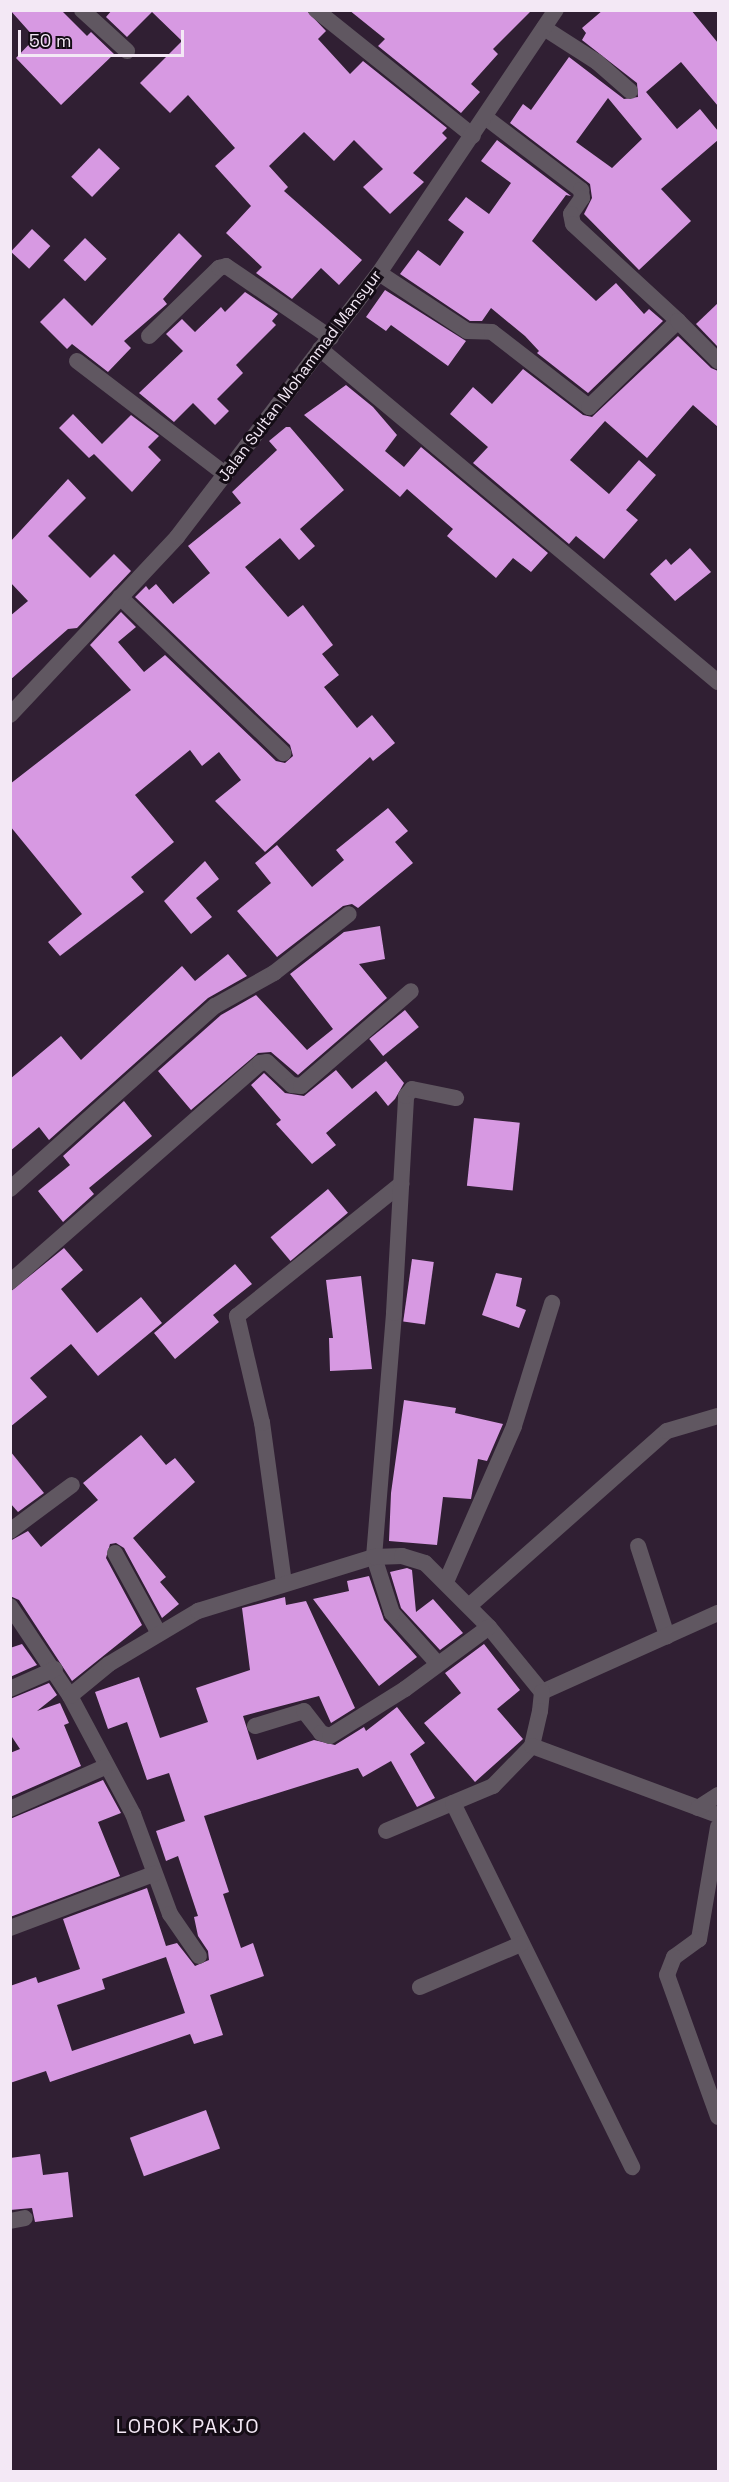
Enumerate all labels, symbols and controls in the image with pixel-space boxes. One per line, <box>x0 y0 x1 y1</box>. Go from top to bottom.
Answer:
scale bar <box>21 18 188 56</box>
text: 50 m <box>29 29 71 52</box>
street label: Jalan Sultan Mohammad Mansyur <box>214 266 386 486</box>
district label: LOROK PAKJO <box>116 2414 260 2438</box>

